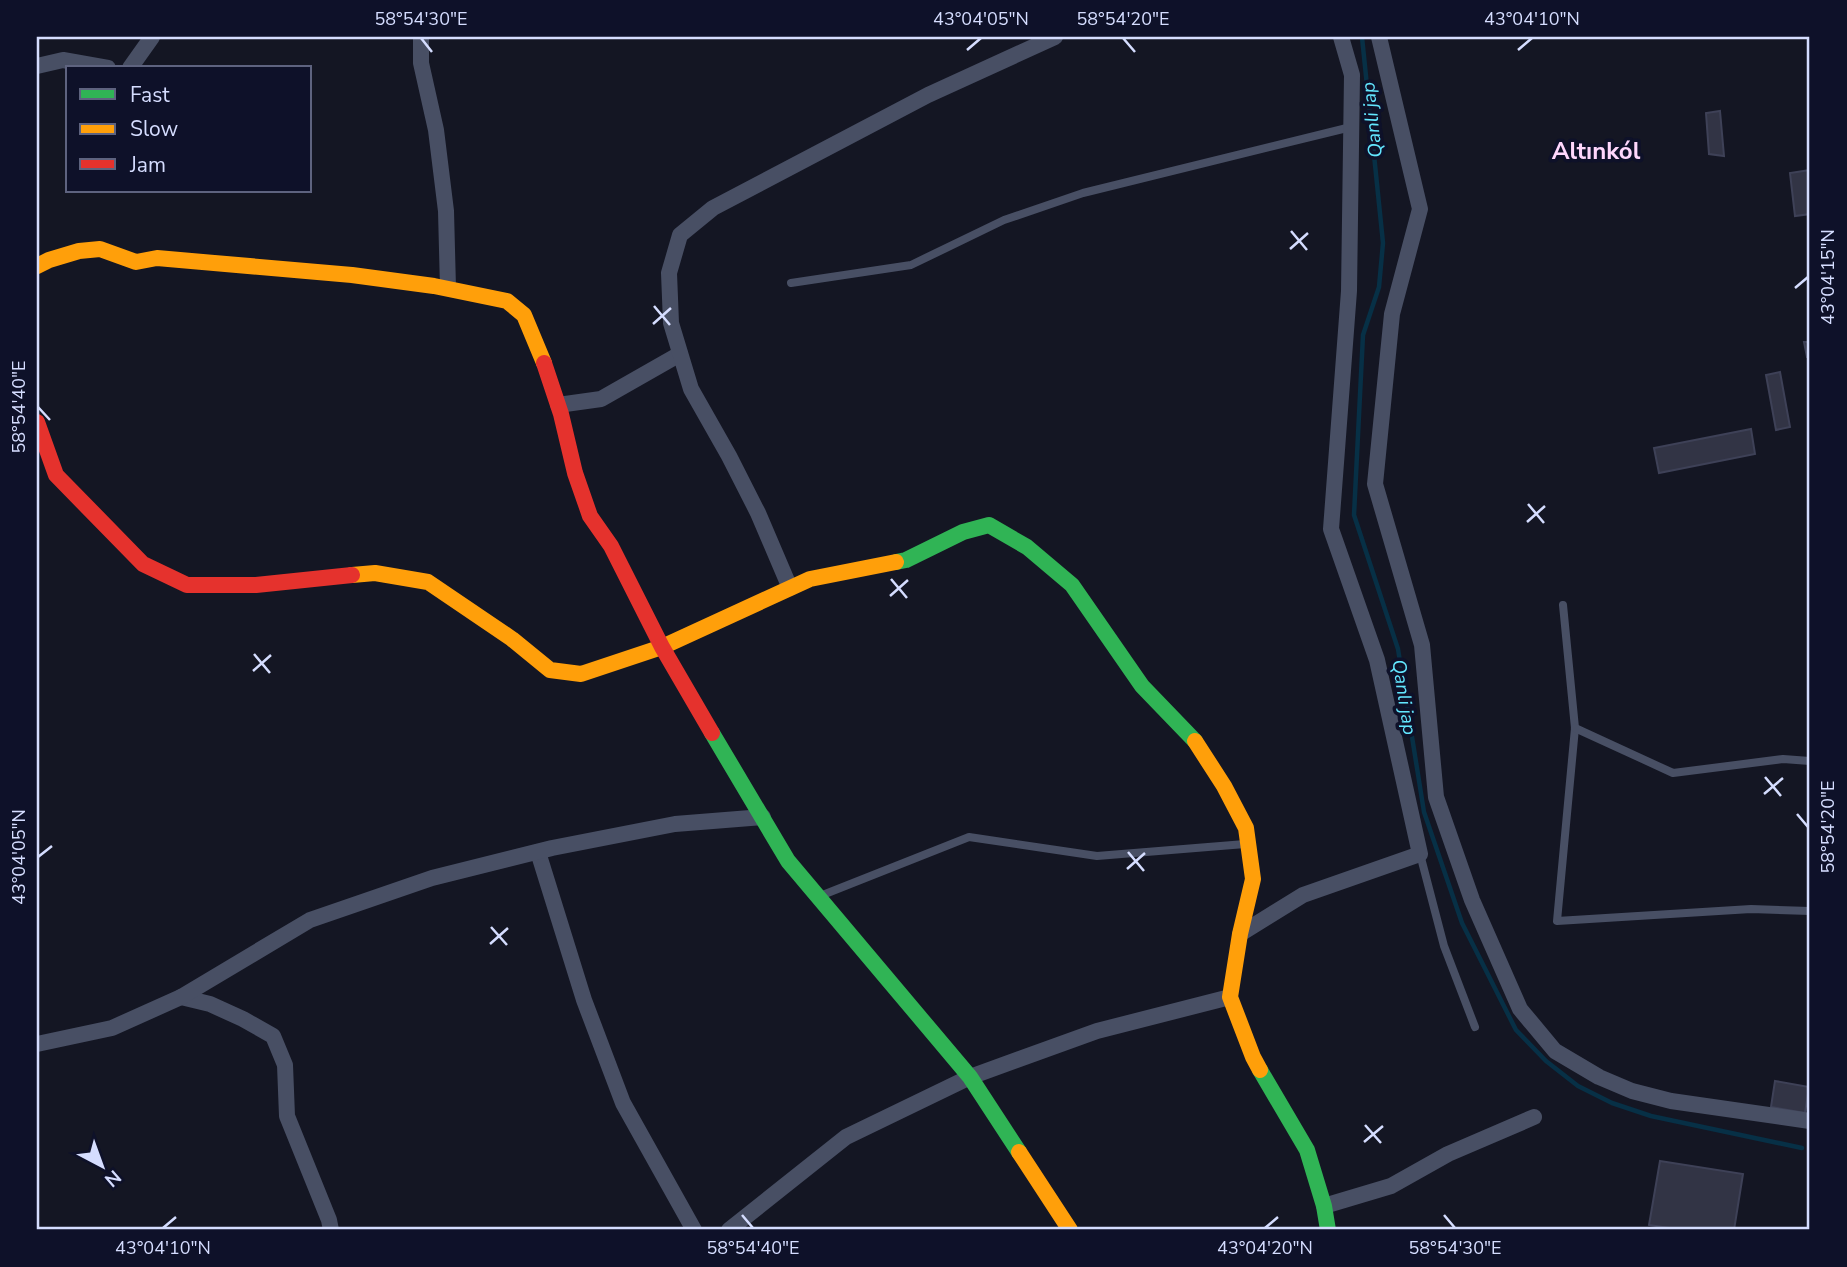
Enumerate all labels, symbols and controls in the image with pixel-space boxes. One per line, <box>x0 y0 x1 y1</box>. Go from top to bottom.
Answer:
text: 58°54'30"E <box>375 7 468 31</box>
text: 43°04'05"N <box>933 7 1029 31</box>
text: 58°54'20"E <box>1077 7 1170 31</box>
text: 43°04'10"N <box>1484 7 1580 31</box>
legend <box>66 66 312 192</box>
text: Fast <box>130 81 170 109</box>
water label: Qanli jap <box>1355 81 1389 159</box>
text: Slow <box>130 115 179 143</box>
district label: Altınkól <box>1552 135 1641 167</box>
text: Jam <box>129 151 166 179</box>
text: 43°04'15"N <box>1816 229 1840 325</box>
text: 58°54'40"E <box>7 361 31 454</box>
water label: Qanli jap <box>1385 658 1423 737</box>
text: 58°54'20"E <box>1816 781 1840 874</box>
text: 43°04'05"N <box>7 809 31 905</box>
north arrow <box>66 1130 136 1200</box>
text: N <box>99 1164 126 1193</box>
text: 43°04'10"N <box>115 1236 211 1260</box>
text: 58°54'40"E <box>707 1236 800 1260</box>
text: 43°04'20"N <box>1217 1236 1313 1260</box>
text: 58°54'30"E <box>1409 1236 1502 1260</box>

